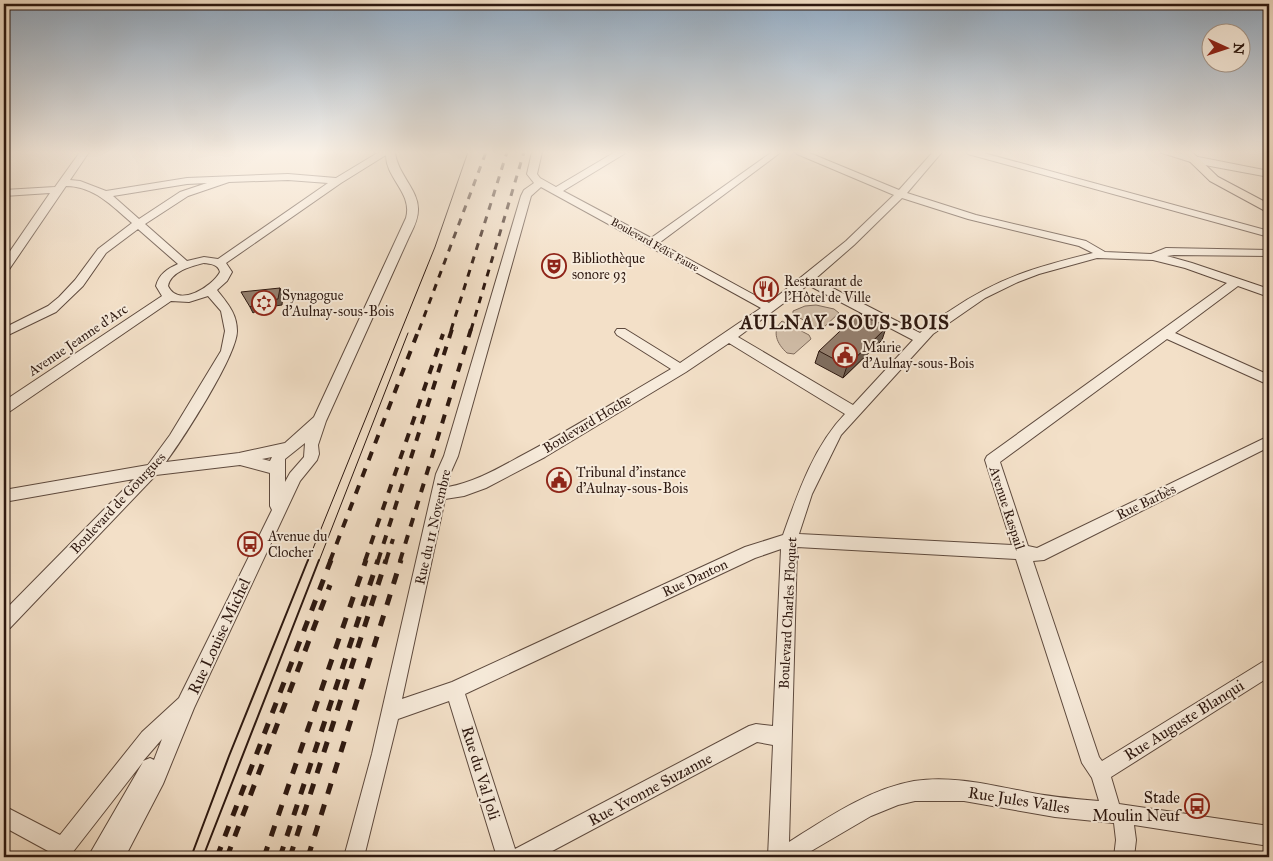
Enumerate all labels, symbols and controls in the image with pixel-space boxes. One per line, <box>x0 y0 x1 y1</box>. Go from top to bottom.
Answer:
north arrow <box>1200 22 1250 72</box>
text: N <box>1230 42 1247 55</box>
street label: Boulevard Félix Faure <box>609 215 702 275</box>
place label: Bibliothèque sonore 93 <box>572 250 645 283</box>
theatre icon: Bibliothèque sonore 93 <box>541 253 567 279</box>
place label: Restaurant de l'Hôtel de Ville <box>784 273 871 306</box>
restaurant icon: Restaurant de l'Hôtel de Ville <box>753 276 779 302</box>
place label: Synagogue d'Aulnay-sous-Bois <box>282 287 394 320</box>
synagogue icon: Synagogue d'Aulnay-sous-Bois <box>251 290 277 316</box>
street label: Avenue Jeanne d'Arc <box>24 300 132 381</box>
district label: AULNAY-SOUS-BOIS <box>738 311 950 334</box>
place label: Mairie d'Aulnay-sous-Bois <box>862 339 974 372</box>
public building icon: Mairie d'Aulnay-sous-Bois <box>832 342 858 368</box>
street label: Boulevard Hoche <box>540 391 634 457</box>
street label: Boulevard de Gourgues <box>67 449 169 557</box>
street label: Avenue Raspail <box>985 463 1029 552</box>
place label: Tribunal d'instance d'Aulnay-sous-Bois <box>576 464 688 497</box>
street label: Rue du 11 Novembre <box>411 467 455 586</box>
public building icon: Tribunal d'instance d'Aulnay-sous-Bois <box>546 467 572 493</box>
street label: Rue Barbès <box>1113 480 1179 524</box>
place label: Avenue du Clocher <box>267 528 328 561</box>
bus stop icon: Avenue du Clocher <box>237 531 263 557</box>
street label: Boulevard Charles Floquet <box>776 536 801 690</box>
street label: Rue Danton <box>660 555 731 601</box>
street label: Rue Louise Michel <box>184 574 255 697</box>
street label: Rue Auguste Blanqui <box>1121 675 1248 765</box>
street label: Rue du Val Joli <box>457 724 504 823</box>
street label: Rue Yvonne Suzanne <box>585 748 715 830</box>
street label: Rue Jules Valles <box>967 783 1071 818</box>
place label: Stade Moulin Neuf <box>1092 788 1183 825</box>
bus stop icon: Stade Moulin Neuf <box>1184 793 1210 819</box>

